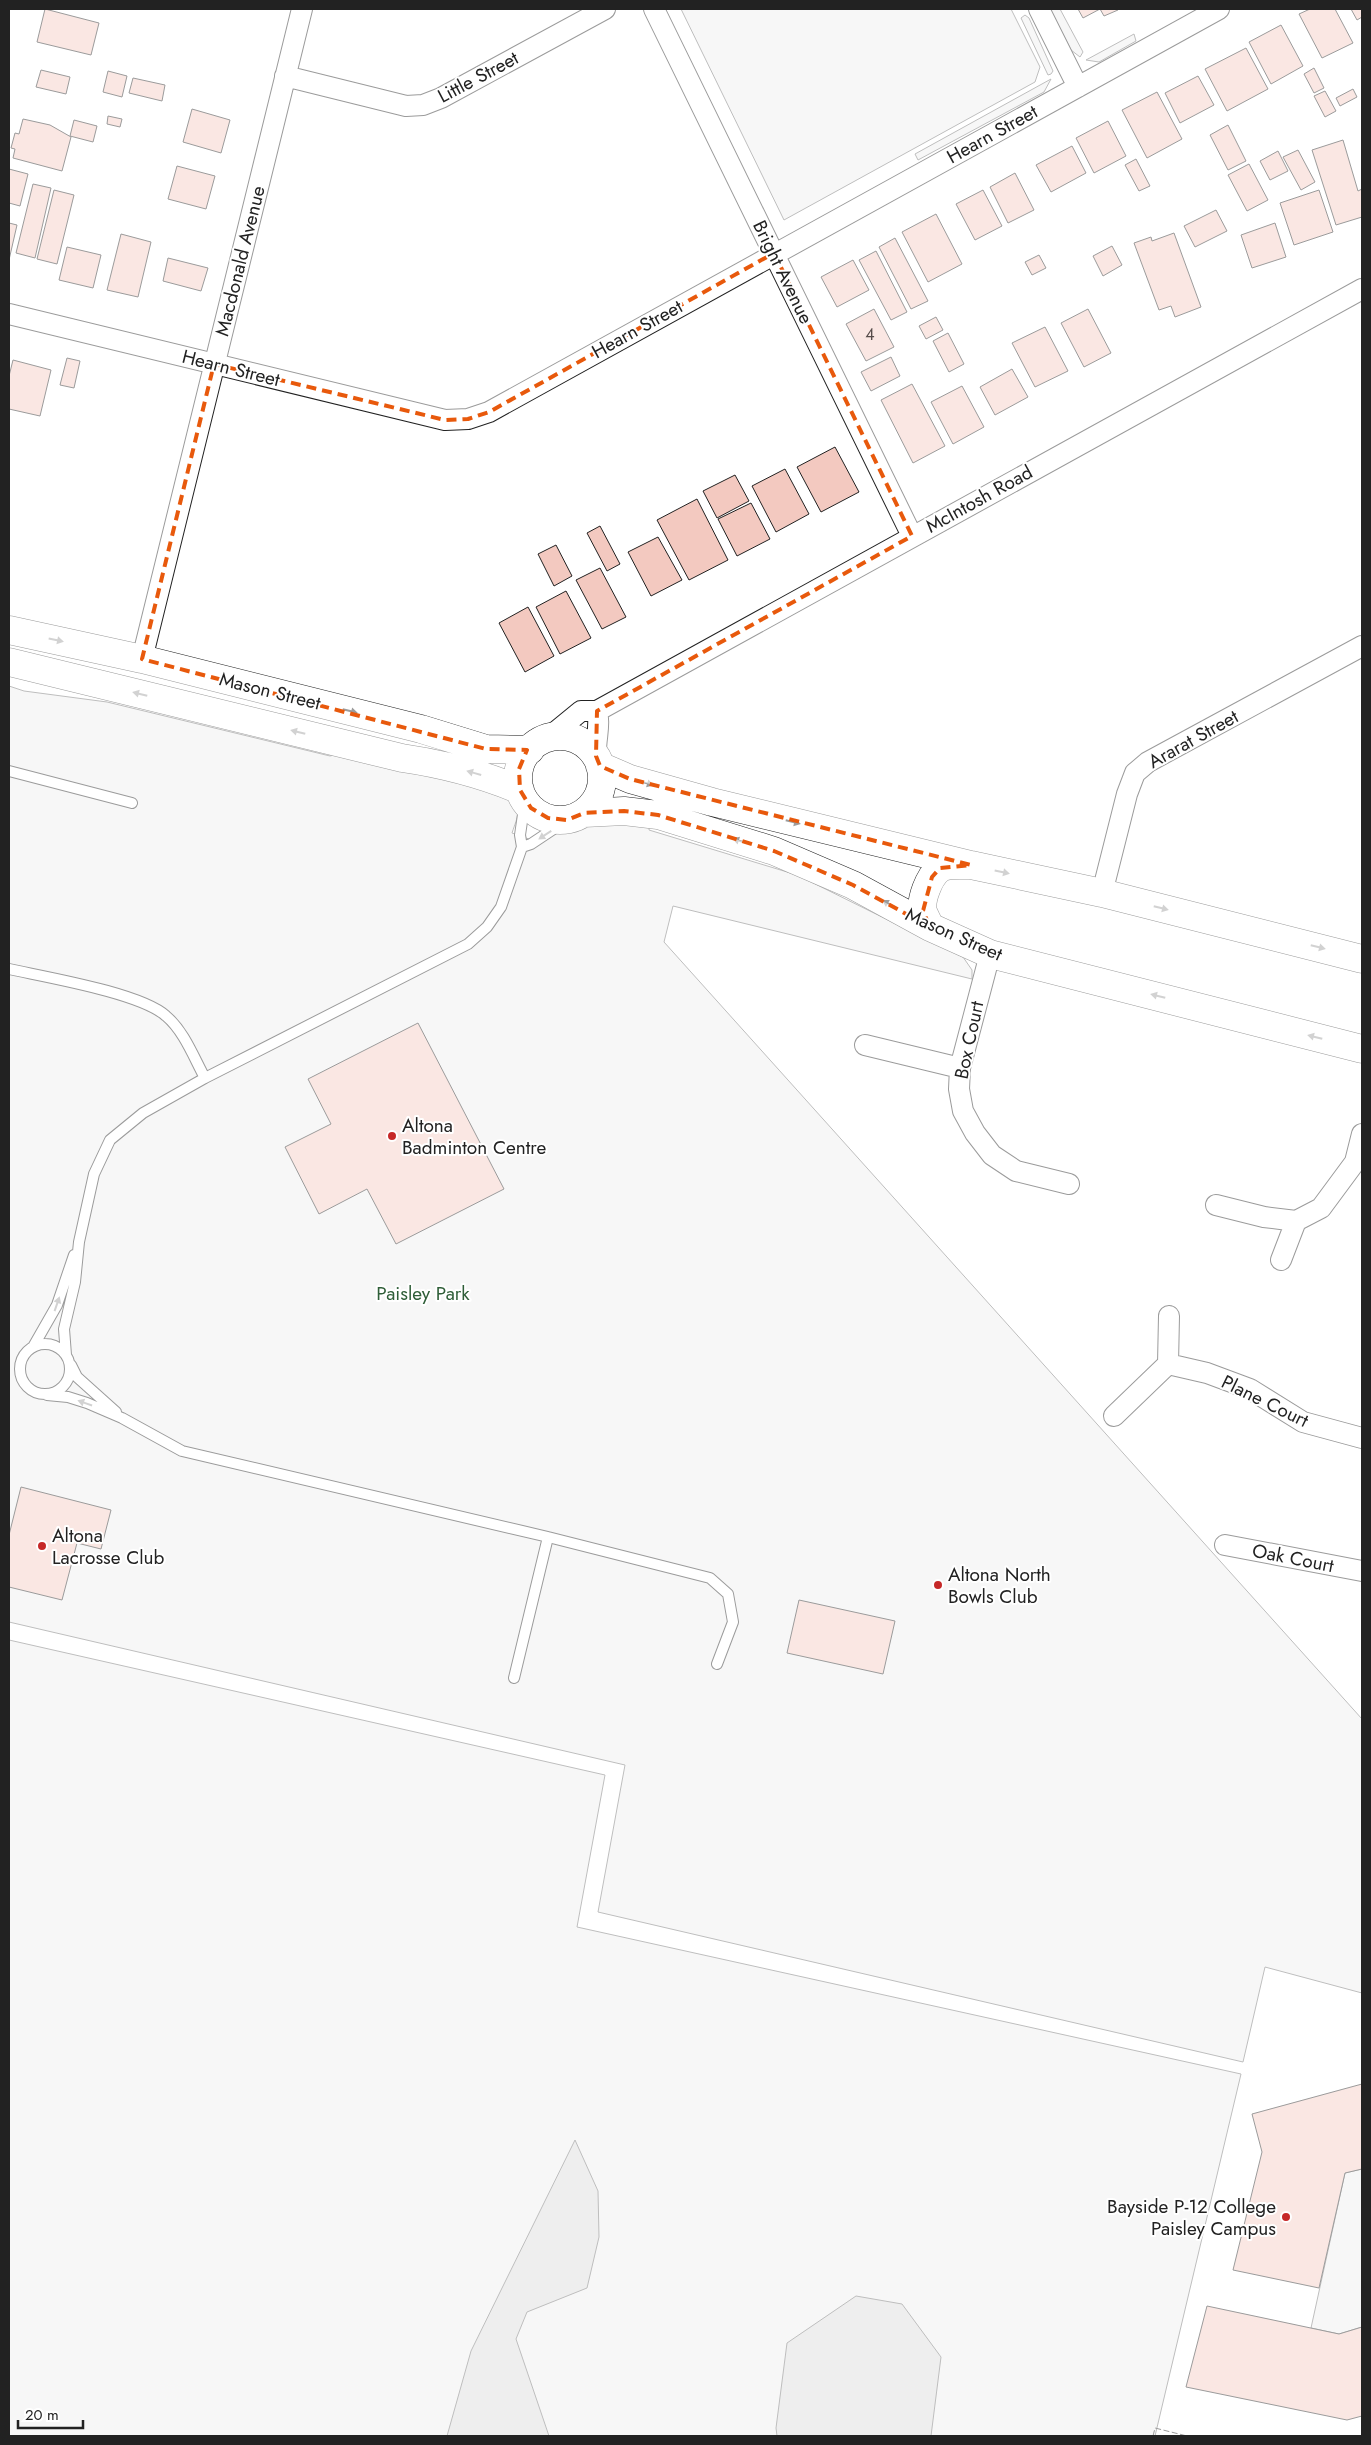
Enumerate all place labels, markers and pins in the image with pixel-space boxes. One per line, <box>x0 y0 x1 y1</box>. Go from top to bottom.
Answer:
place label: Altona Badminton Centre <box>402 1112 546 1161</box>
marker: Altona Badminton Centre <box>386 1130 398 1142</box>
place label: Altona Lacrosse Club <box>52 1522 165 1571</box>
marker: Altona Lacrosse Club <box>36 1540 48 1552</box>
place label: Altona North Bowls Club <box>948 1561 1051 1610</box>
marker: Altona North Bowls Club <box>932 1579 944 1591</box>
place label: Bayside P-12 College Paisley Campus <box>1107 2193 1276 2242</box>
marker: Bayside P-12 College Paisley Campus <box>1280 2211 1292 2223</box>

